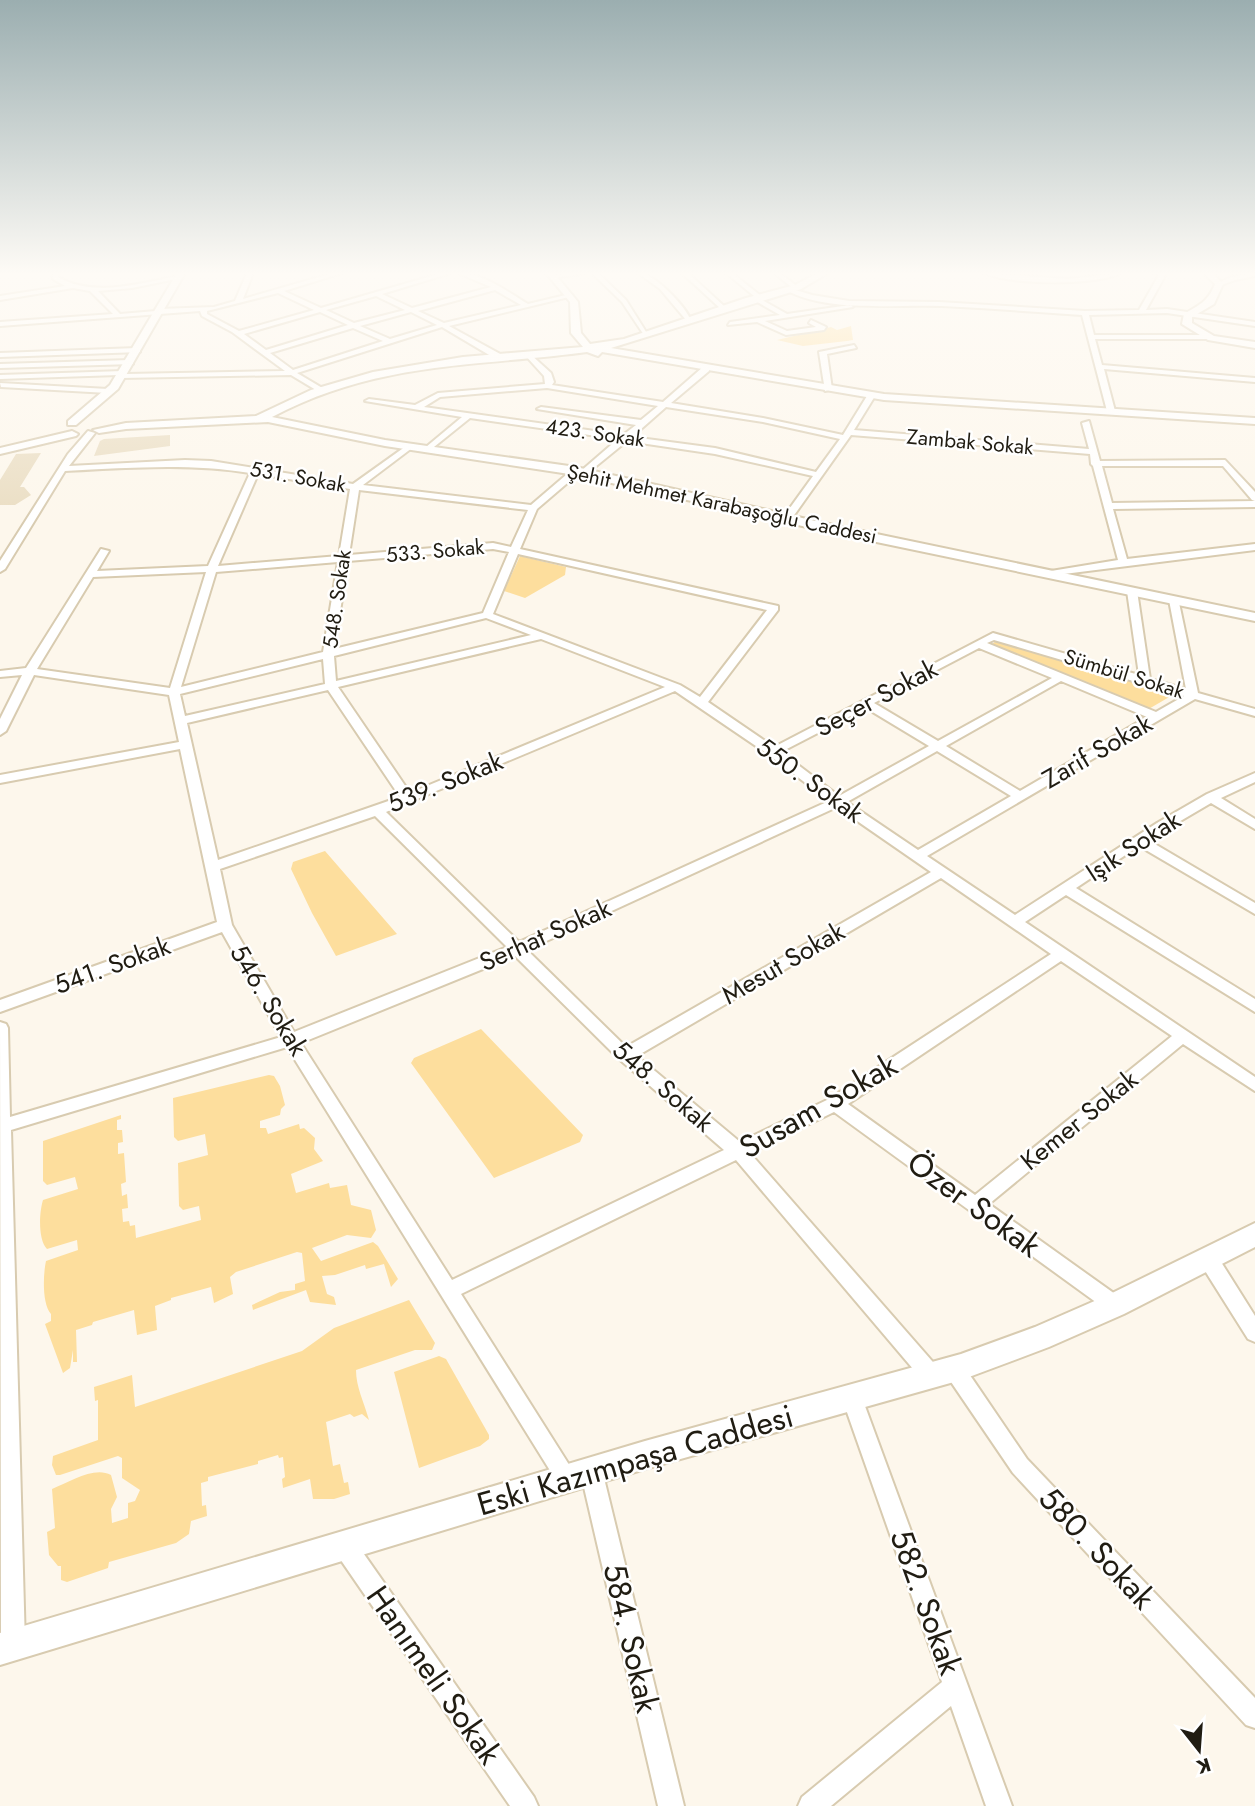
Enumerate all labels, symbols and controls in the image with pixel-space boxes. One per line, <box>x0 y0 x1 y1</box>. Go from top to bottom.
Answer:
street label: 423. Sokak <box>544 411 647 455</box>
street label: Zambak Sokak <box>905 422 1035 463</box>
street label: 531. Sokak <box>248 454 349 500</box>
street label: Şehit Mehmet Karabaşoğlu Caddesi <box>564 456 880 552</box>
street label: 533. Sokak <box>385 532 486 570</box>
street label: 548. Sokak <box>315 547 359 650</box>
street label: Sümbül Sokak <box>1060 641 1189 707</box>
street label: Seçer Sokak <box>808 650 945 746</box>
street label: Zarif Sokak <box>1035 704 1160 798</box>
street label: 550. Sokak <box>749 728 872 832</box>
street label: 539. Sokak <box>382 741 509 822</box>
street label: Işık Sokak <box>1078 801 1189 891</box>
street label: Serhat Sokak <box>473 889 617 981</box>
street label: Mesut Sokak <box>714 912 852 1014</box>
street label: 541. Sokak <box>49 926 176 1004</box>
street label: 546. Sokak <box>221 937 318 1064</box>
street label: 548. Sokak <box>604 1031 722 1141</box>
street label: Susam Sokak <box>730 1042 906 1170</box>
street label: Kemer Sokak <box>1012 1060 1146 1179</box>
street label: Özer Sokak <box>898 1140 1051 1269</box>
street label: Eski Kazımpaşa Caddesi <box>472 1393 798 1527</box>
street label: 580. Sokak <box>1028 1477 1166 1620</box>
street label: 582. Sokak <box>878 1523 974 1682</box>
street label: 584. Sokak <box>592 1559 671 1718</box>
street label: Hanımeli Sokak <box>355 1576 513 1774</box>
north arrow <box>1164 1715 1234 1785</box>
text: K <box>1193 1751 1214 1781</box>

